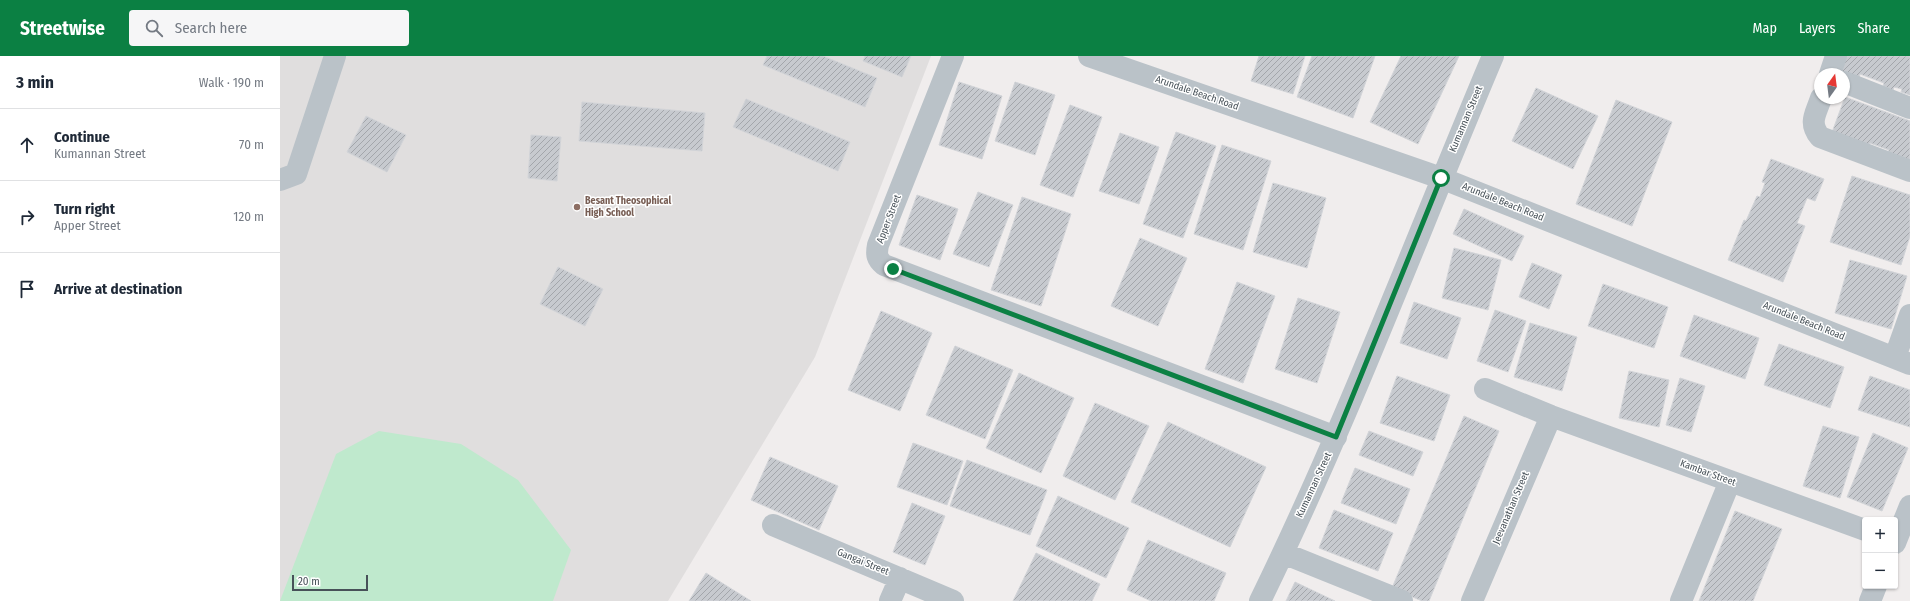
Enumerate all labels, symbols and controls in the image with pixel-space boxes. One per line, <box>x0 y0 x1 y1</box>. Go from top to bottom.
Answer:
search box <box>129 10 409 46</box>
text: Streetwise <box>20 17 105 40</box>
icon: search <box>143 17 165 39</box>
text: Search here <box>175 19 247 37</box>
text: Map <box>1753 20 1777 37</box>
text: Layers <box>1799 20 1835 37</box>
text: Share <box>1857 20 1890 37</box>
north arrow <box>1814 68 1850 104</box>
text: 3 min <box>16 72 54 93</box>
street label: Arundale Beach Road <box>1154 73 1240 113</box>
text: Walk · 190 m <box>199 75 264 90</box>
street label: Kumannan Street <box>1447 83 1486 154</box>
text: Continue <box>54 128 110 146</box>
icon: ahead <box>16 134 38 156</box>
text: 70 m <box>239 137 264 152</box>
text: Kumannan Street <box>54 146 146 161</box>
route start <box>1432 169 1450 187</box>
street label: Arundale Beach Road <box>1460 180 1546 224</box>
street label: Apper Street <box>874 192 904 245</box>
place label: Besant Theosophical High School <box>585 195 671 219</box>
text: Turn right <box>54 200 115 218</box>
marker: Besant Theosophical High School <box>572 202 582 212</box>
icon: right <box>16 206 38 228</box>
text: 120 m <box>233 209 264 224</box>
text: Apper Street <box>54 218 121 233</box>
route end <box>884 260 902 278</box>
icon: arrive <box>16 278 38 300</box>
text: Arrive at destination <box>54 280 182 298</box>
street label: Arundale Beach Road <box>1761 299 1847 343</box>
street label: Kumannan Street <box>1294 450 1335 520</box>
street label: Kambar Street <box>1679 457 1738 489</box>
street label: Jeevanathan Street <box>1490 469 1532 546</box>
map controls <box>1862 517 1898 589</box>
button: + <box>1862 517 1898 553</box>
street label: Gangai Street <box>835 546 891 578</box>
button: − <box>1862 553 1898 589</box>
scale bar <box>292 573 368 592</box>
text: 20 m <box>298 575 320 588</box>

